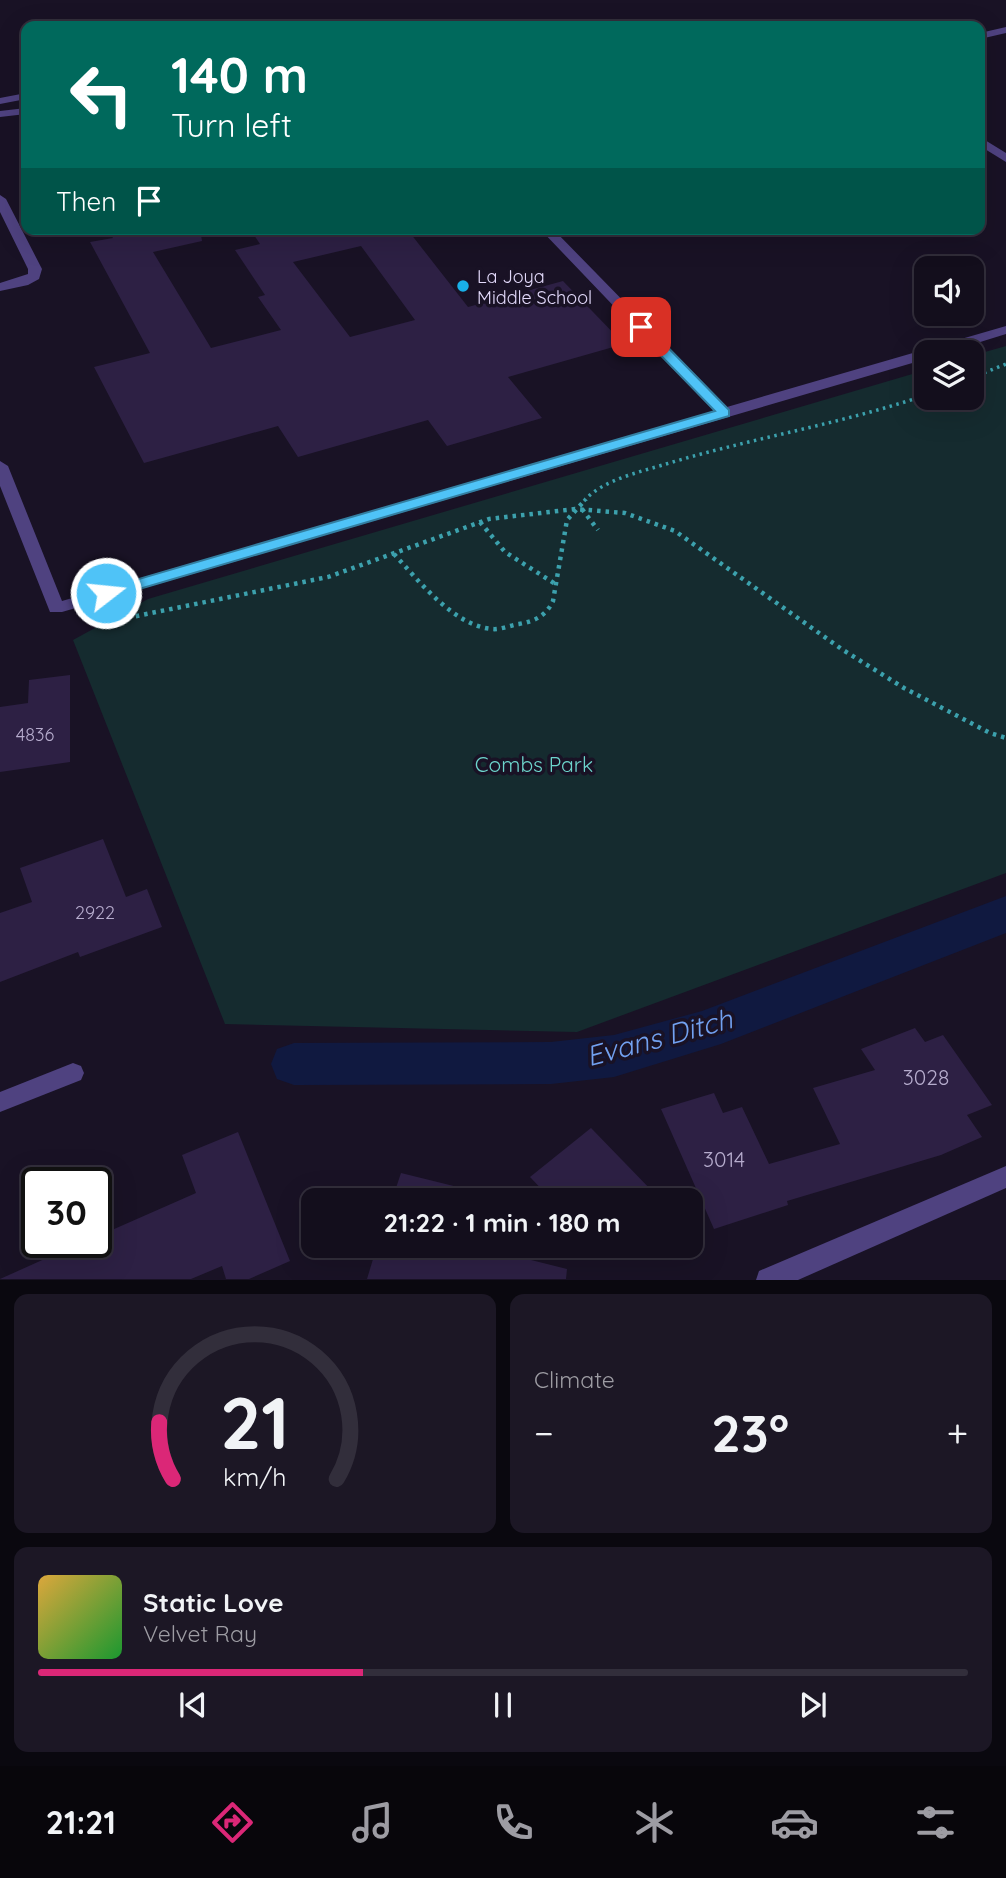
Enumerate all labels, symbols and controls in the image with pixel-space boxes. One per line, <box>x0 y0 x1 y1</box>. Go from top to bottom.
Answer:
text: 140 m <box>171 44 308 105</box>
icon: left <box>56 49 147 140</box>
text: Turn left <box>171 105 292 145</box>
icon: arrive <box>130 182 168 220</box>
text: Then <box>56 185 116 218</box>
map controls <box>914 256 984 410</box>
button: sound <box>914 256 984 326</box>
place label: La Joya Middle School <box>477 265 592 309</box>
marker: La Joya Middle School <box>455 278 471 294</box>
pin <box>611 297 671 357</box>
icon: arrive <box>622 308 660 346</box>
button: layers <box>914 340 984 410</box>
position arrow <box>69 556 143 630</box>
house number: 4836 <box>16 723 54 746</box>
park label: Combs Park <box>475 751 593 777</box>
house number: 2922 <box>75 901 115 924</box>
water label: Evans Ditch <box>582 1000 737 1073</box>
house number: 3028 <box>903 1064 949 1090</box>
house number: 3014 <box>703 1146 745 1172</box>
speed limit sign: 30 <box>21 1167 112 1258</box>
text: 21:22 · 1 min · 180 m <box>384 1206 620 1239</box>
text: Climate <box>534 1365 615 1394</box>
text: 21 <box>220 1377 290 1468</box>
text: 23° <box>711 1400 789 1465</box>
text: − <box>534 1409 554 1457</box>
text: + <box>947 1409 968 1457</box>
text: km/h <box>223 1461 287 1492</box>
text: Static Love <box>143 1586 284 1619</box>
text: Velvet Ray <box>143 1619 257 1648</box>
icon: previous <box>174 1686 212 1724</box>
icon: pause <box>484 1686 522 1724</box>
icon: next <box>794 1686 832 1724</box>
icon: directions <box>208 1798 257 1847</box>
icon: music <box>348 1798 397 1847</box>
icon: phone <box>489 1798 538 1847</box>
icon: climate <box>630 1798 679 1847</box>
icon: car <box>770 1798 819 1847</box>
icon: filters <box>911 1798 960 1847</box>
text: 21:21 <box>46 1802 116 1842</box>

